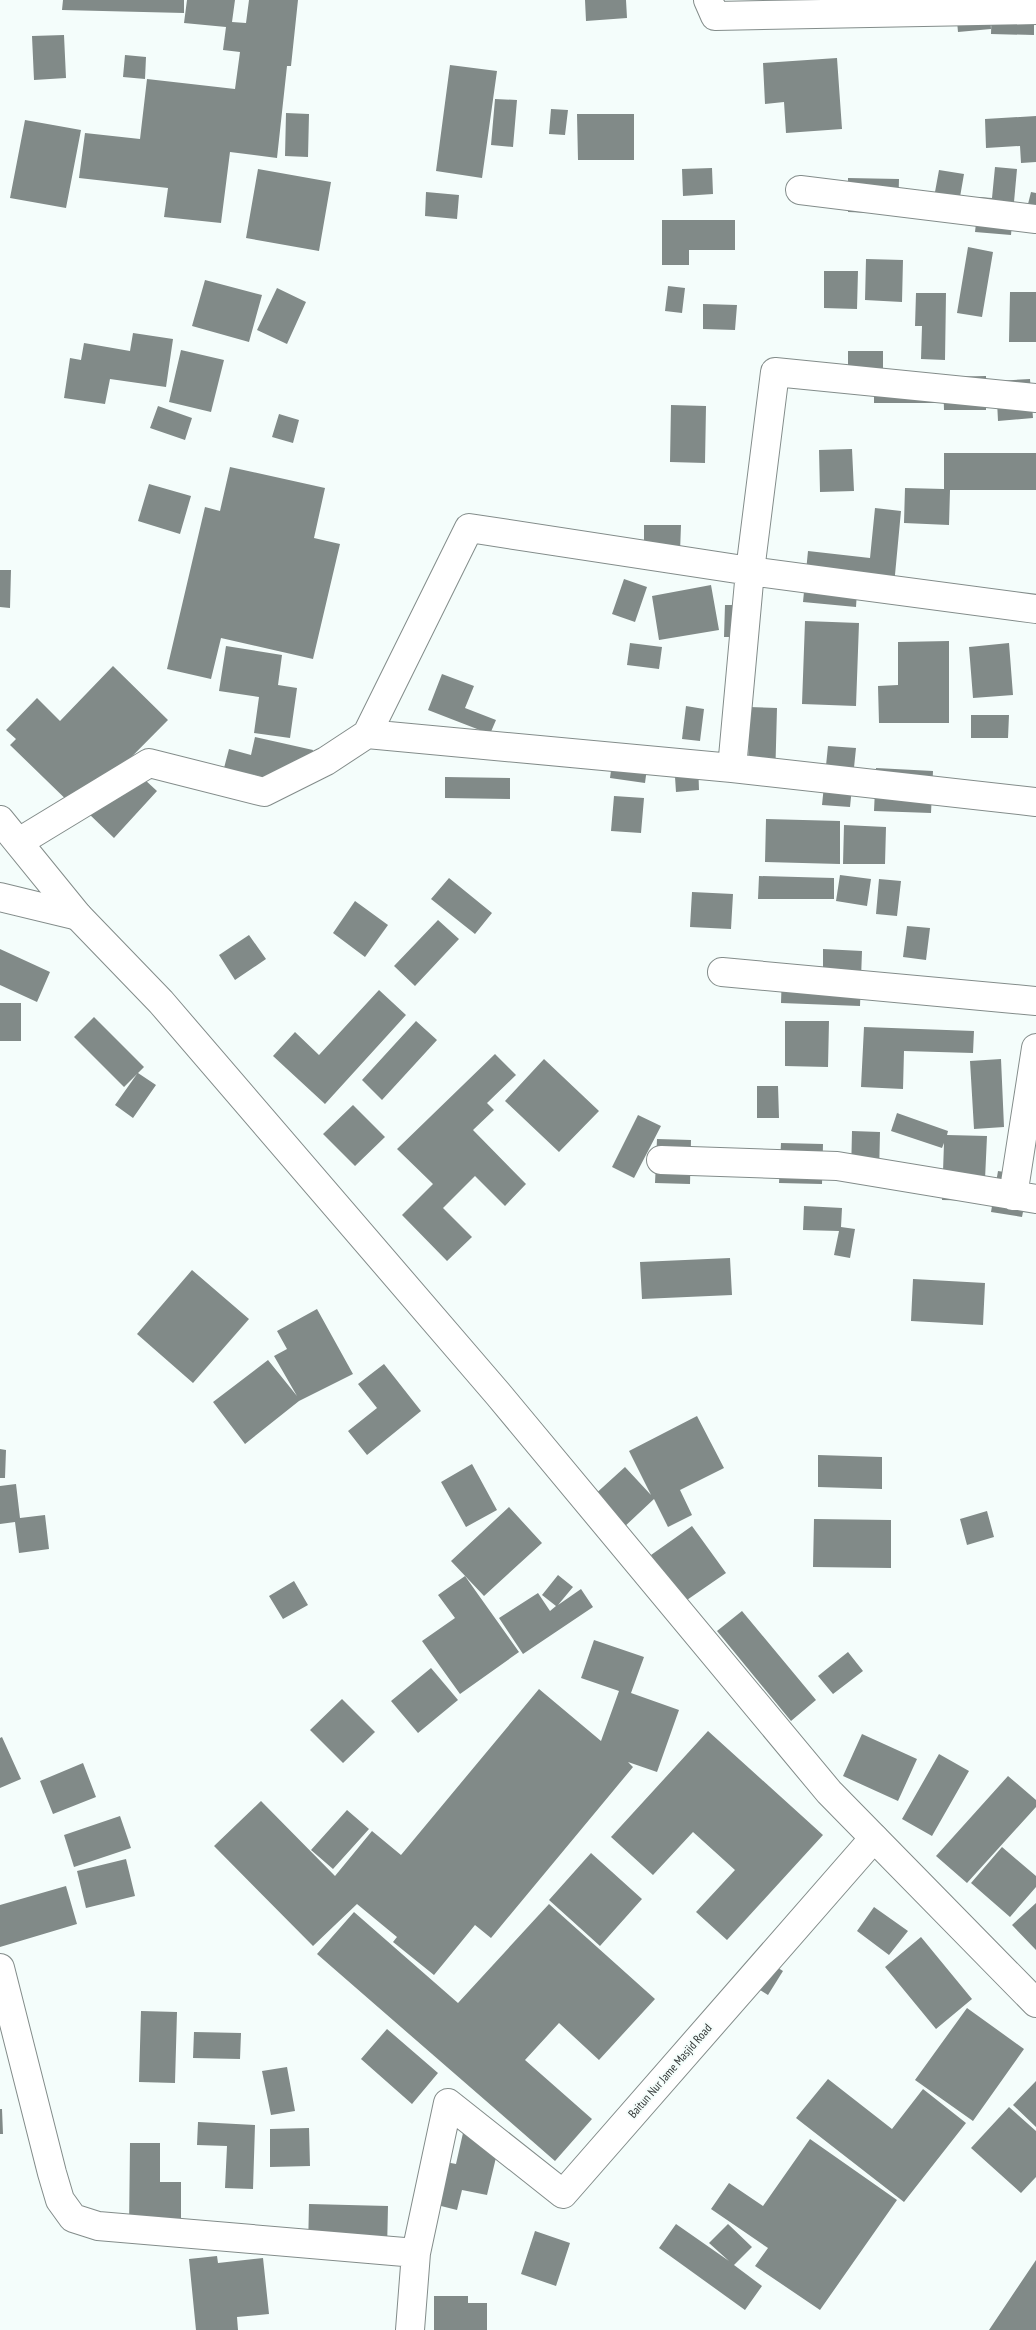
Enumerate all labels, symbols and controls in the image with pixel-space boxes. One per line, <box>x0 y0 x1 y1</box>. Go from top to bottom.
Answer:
street label: Baitun Nur Jame Masjid Road <box>625 2021 715 2121</box>

